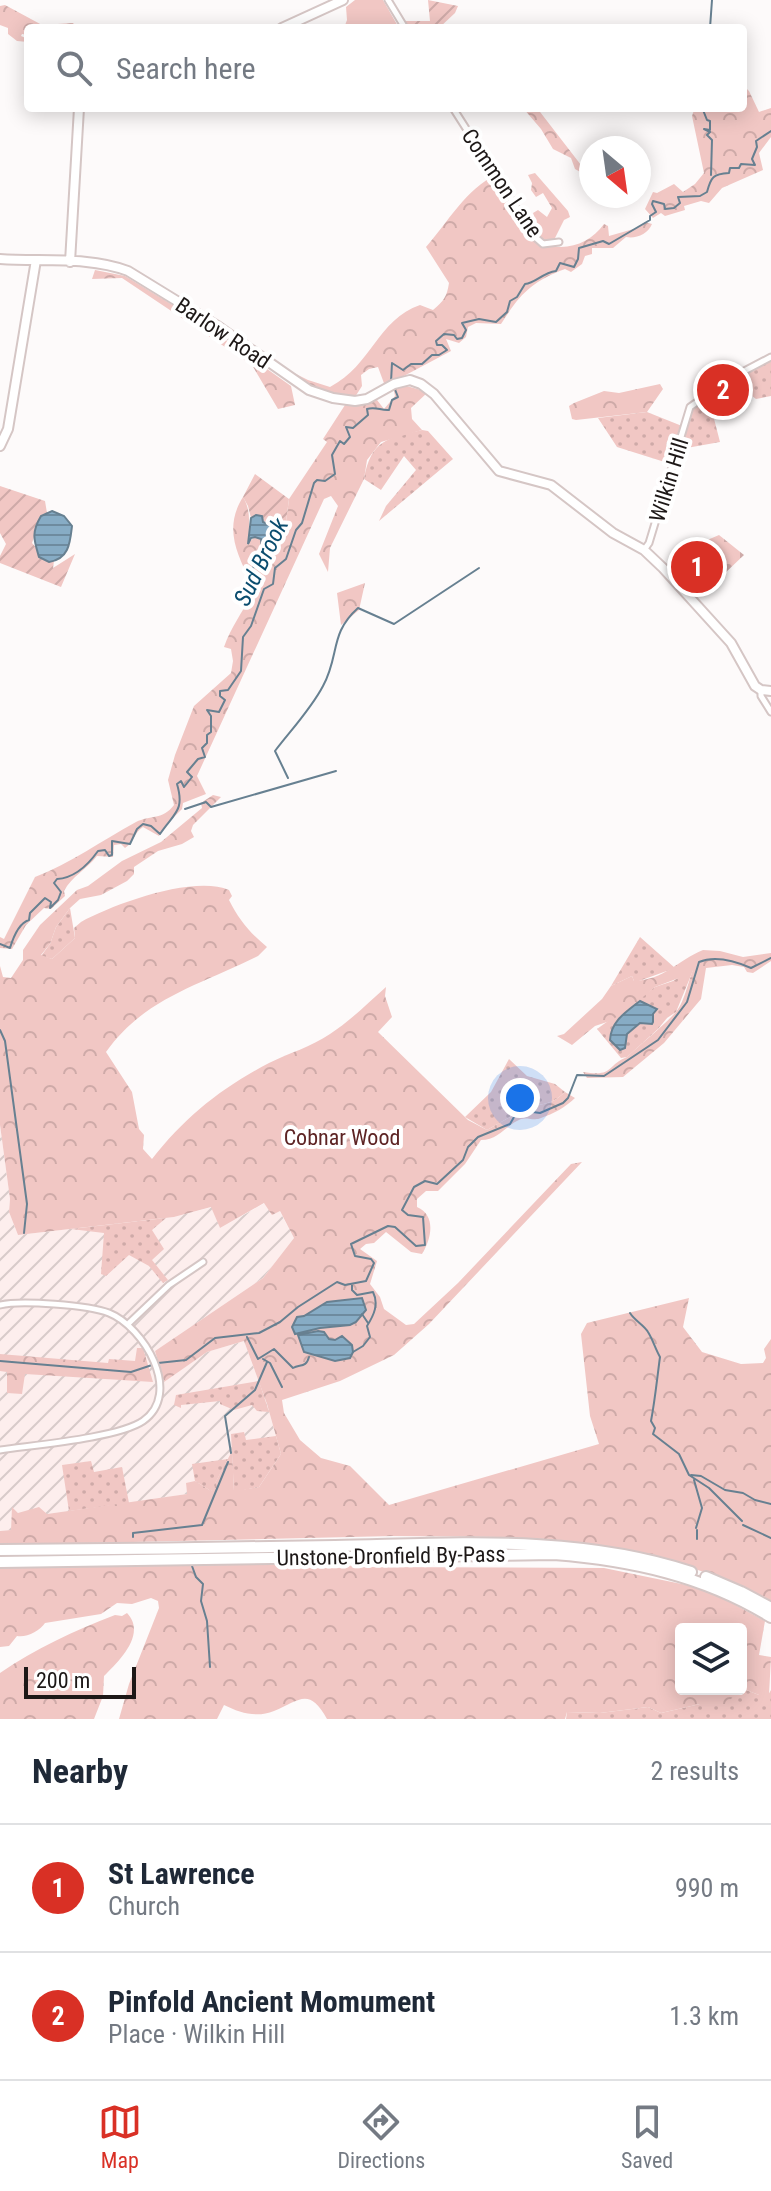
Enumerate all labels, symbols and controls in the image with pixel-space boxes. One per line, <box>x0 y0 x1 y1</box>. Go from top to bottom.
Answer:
search box <box>24 24 747 112</box>
icon: search <box>52 46 96 90</box>
text: Search here <box>116 51 256 86</box>
street label: Common Lane <box>457 124 547 242</box>
north arrow <box>579 136 651 208</box>
street label: Barlow Road <box>171 292 275 374</box>
pin: 2 <box>697 360 749 420</box>
street label: Wilkin Hill <box>644 435 694 525</box>
water label: Sud Brook <box>228 513 294 610</box>
pin: 1 <box>671 537 723 597</box>
your location <box>500 1078 540 1118</box>
park label: Cobnar Wood <box>284 1125 400 1150</box>
street label: Unstone-Dronfield By-Pass <box>276 1542 506 1570</box>
map controls <box>675 1623 747 1695</box>
button: layers <box>675 1623 747 1695</box>
scale bar <box>24 1663 136 1699</box>
text: 200 m <box>36 1668 90 1693</box>
text: Nearby <box>32 1751 128 1791</box>
text: 2 results <box>650 1756 739 1786</box>
text: St Lawrence <box>108 1856 255 1891</box>
text: 1 <box>51 1873 65 1903</box>
text: 990 m <box>675 1873 739 1903</box>
text: Church <box>108 1891 180 1921</box>
text: Pinfold Ancient Momument <box>108 1984 435 2019</box>
text: 2 <box>51 2001 65 2031</box>
text: 1.3 km <box>669 2001 739 2031</box>
text: Place · Wilkin Hill <box>108 2019 285 2049</box>
tab: Map <box>98 2100 142 2173</box>
tab: Directions <box>337 2100 425 2173</box>
tab: Saved <box>621 2100 673 2173</box>

